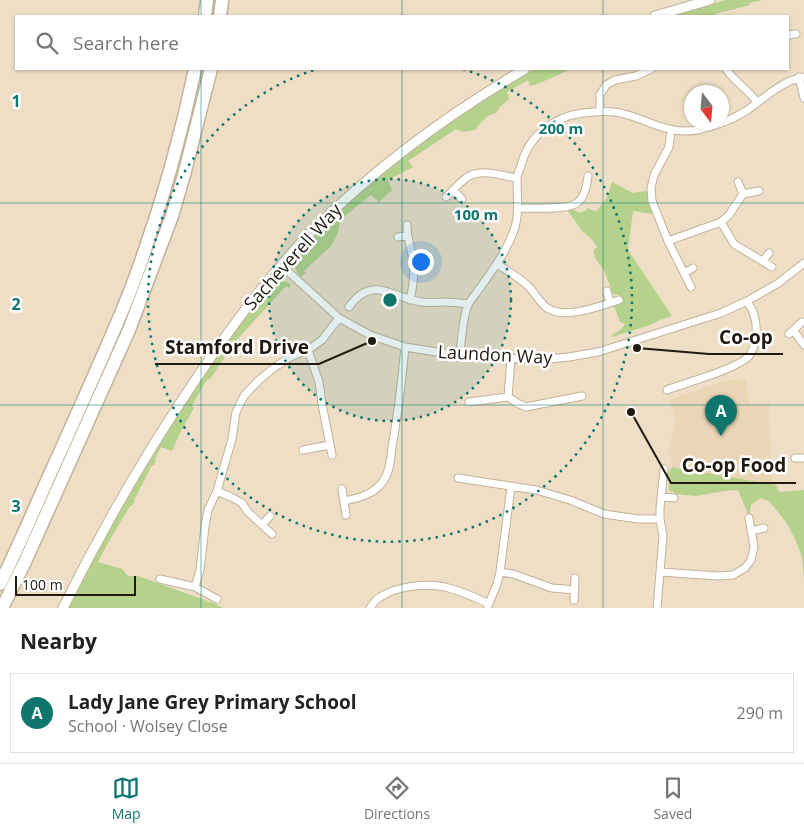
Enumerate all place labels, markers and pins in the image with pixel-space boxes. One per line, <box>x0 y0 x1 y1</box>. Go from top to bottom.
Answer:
centre of rings <box>381 291 399 309</box>
callout: Co-op <box>709 320 783 354</box>
callout: Stamford Drive <box>155 330 319 364</box>
pin: A <box>705 395 737 436</box>
callout: Co-op Food <box>671 449 796 483</box>

